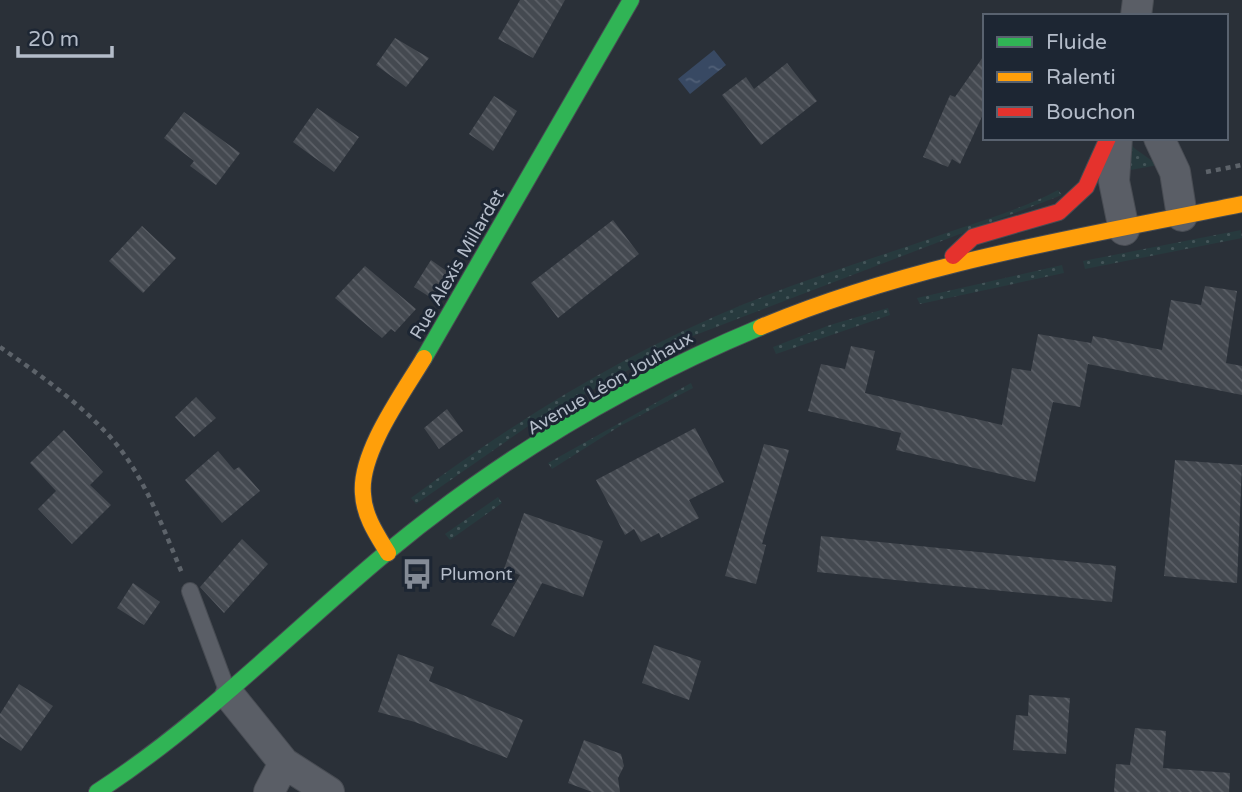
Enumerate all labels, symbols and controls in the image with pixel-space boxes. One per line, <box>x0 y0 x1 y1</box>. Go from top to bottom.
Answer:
scale bar <box>18 14 112 58</box>
legend <box>983 14 1228 140</box>
text: 20 m <box>28 27 79 52</box>
text: Fluide <box>1046 30 1107 55</box>
text: Ralenti <box>1046 65 1116 90</box>
text: Bouchon <box>1046 100 1136 125</box>
street label: Rue Alexis Millardet <box>405 185 509 343</box>
street label: Avenue Léon Jouhaux <box>523 326 697 440</box>
bus stop icon: Plumont <box>400 557 434 591</box>
place label: Plumont <box>440 563 513 585</box>

